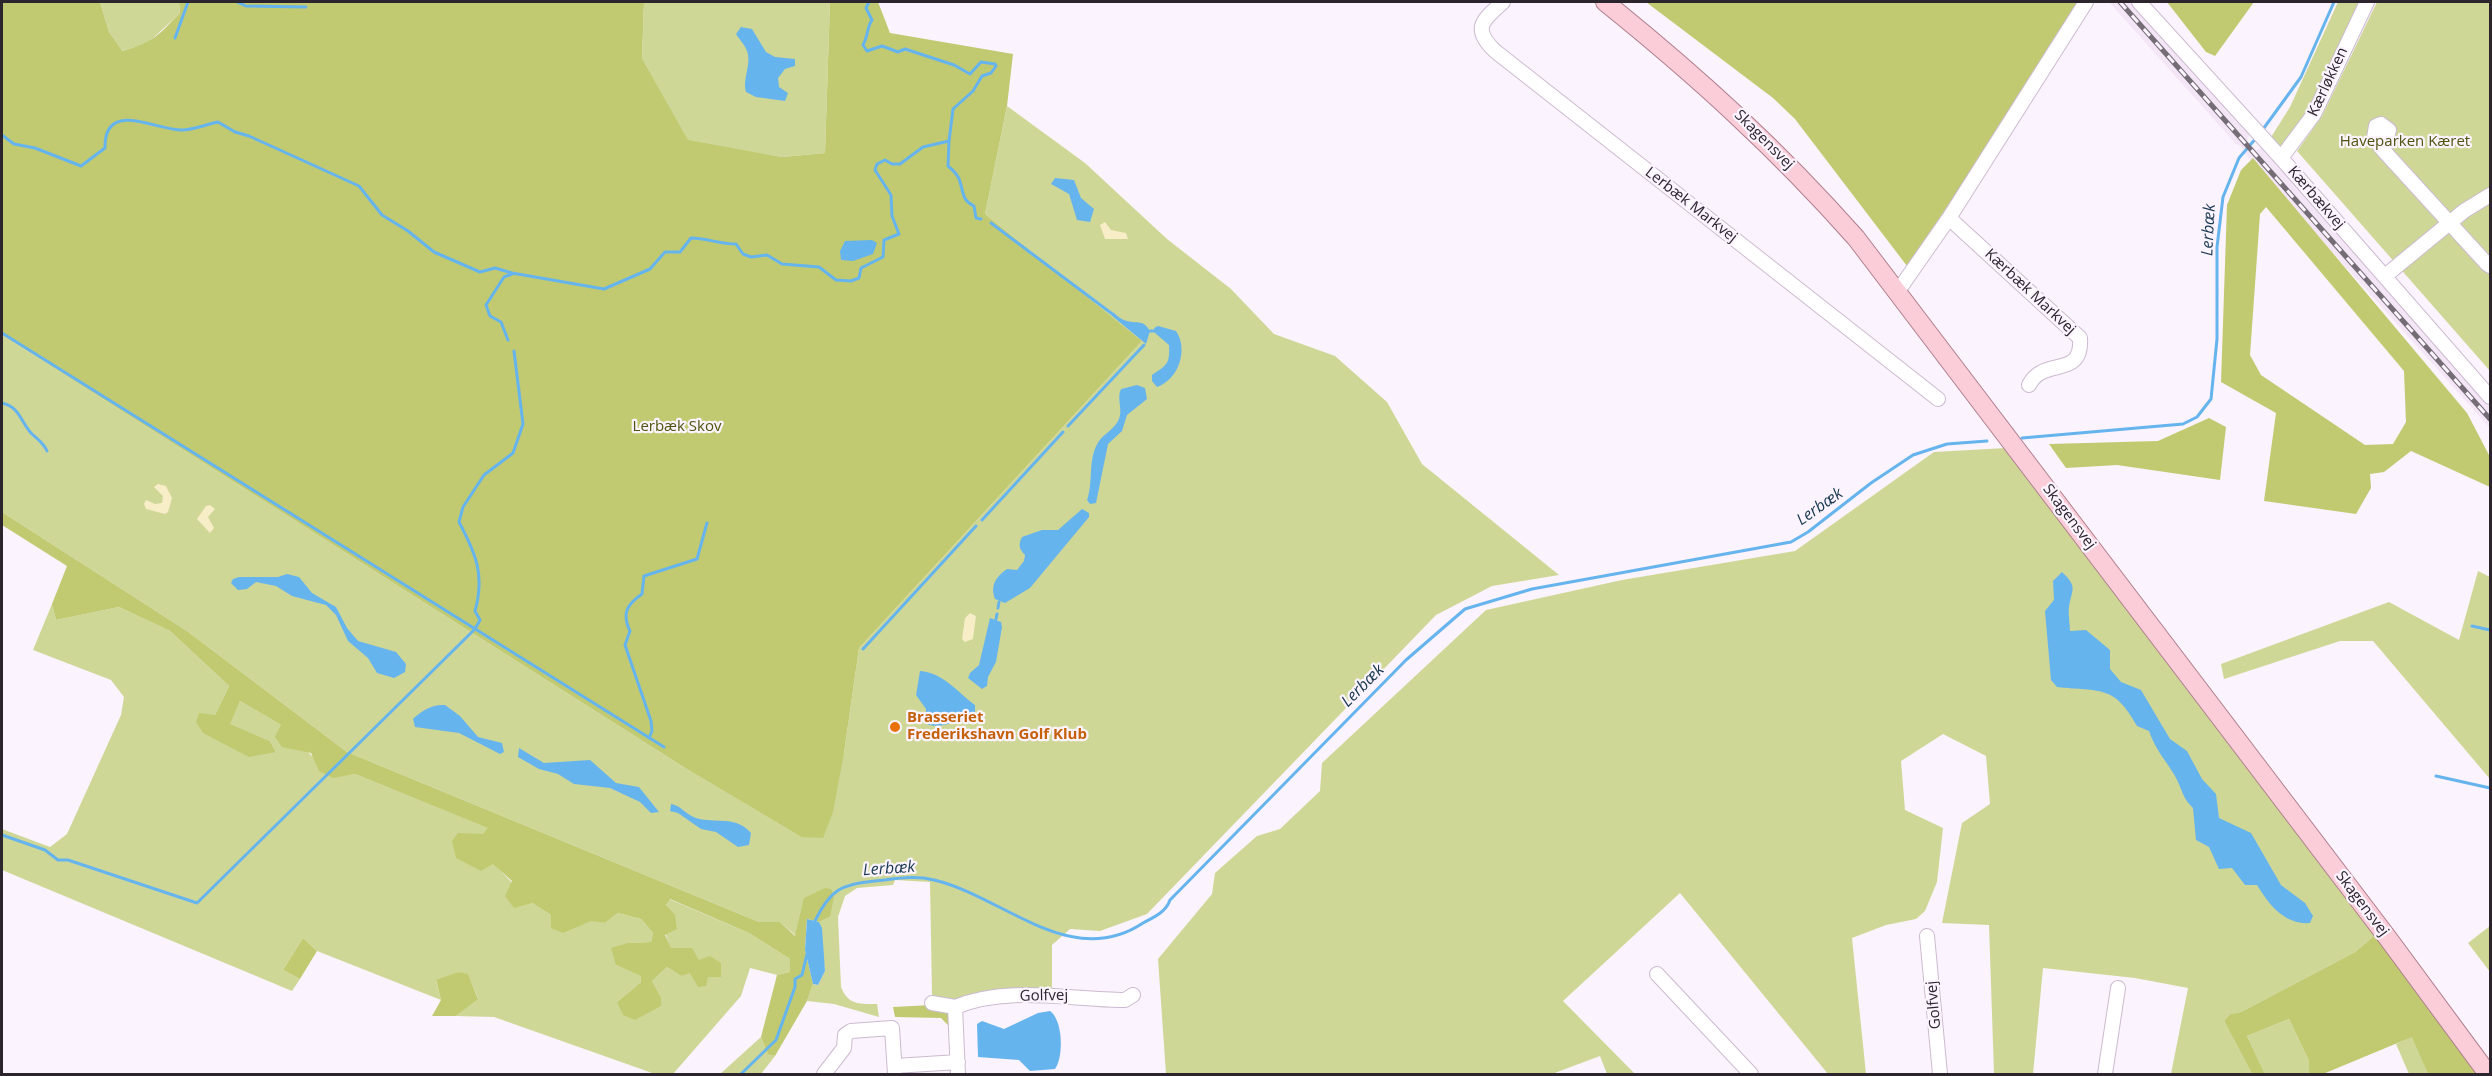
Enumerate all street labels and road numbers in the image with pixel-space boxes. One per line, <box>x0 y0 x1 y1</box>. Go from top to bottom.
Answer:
street label: Kærløkken <box>2304 44 2352 120</box>
street label: Skagensvej <box>1730 106 1798 174</box>
street label: Lerbæk Markvej <box>1641 163 1741 247</box>
street label: Kærbækvej <box>2284 163 2348 233</box>
street label: Kærbæk Markvej <box>1981 245 2079 339</box>
street label: Skagensvej <box>2039 481 2099 553</box>
street label: Skagensvej <box>2332 868 2392 940</box>
street label: Golfvej <box>1923 980 1945 1030</box>
street label: Golfvej <box>1020 987 1068 1005</box>

